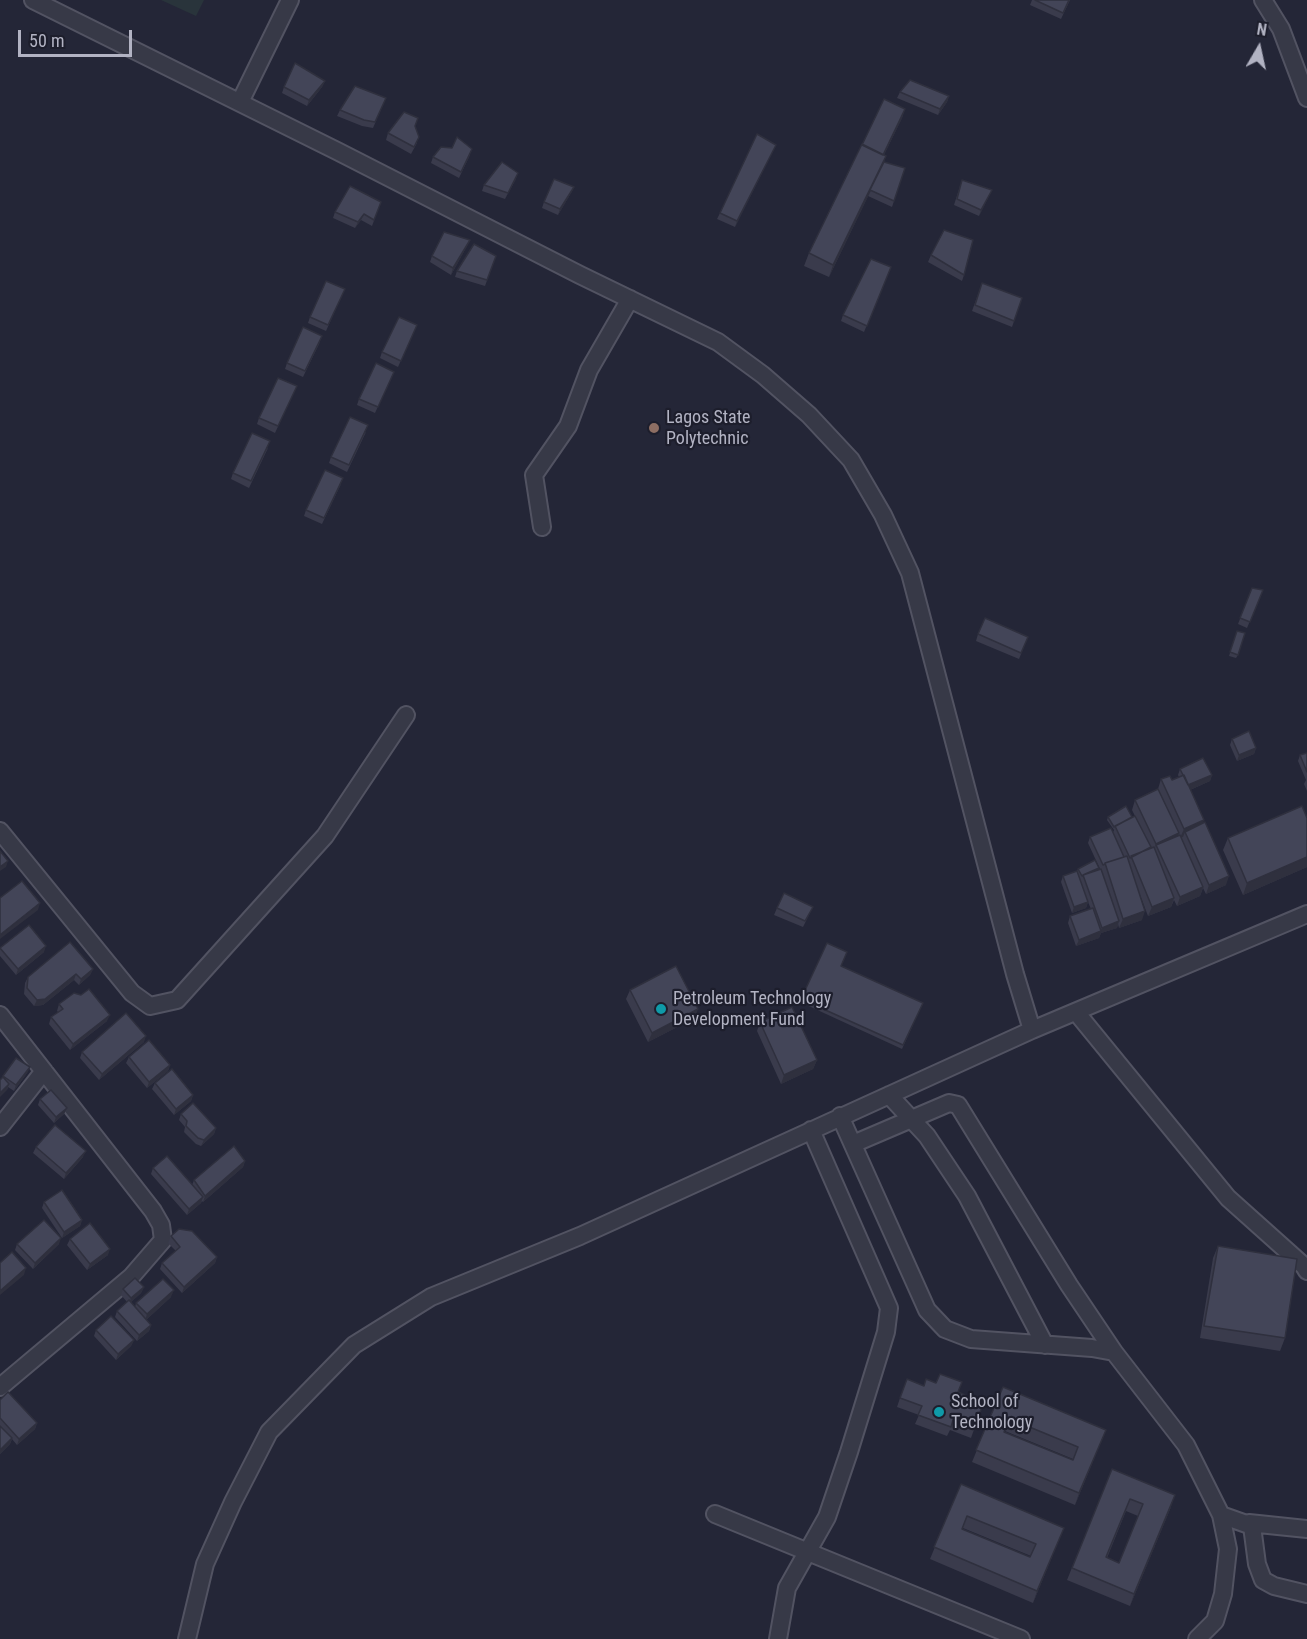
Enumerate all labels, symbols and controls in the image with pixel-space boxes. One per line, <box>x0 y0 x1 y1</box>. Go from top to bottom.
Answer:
scale bar <box>21 18 135 56</box>
north arrow <box>1229 18 1289 78</box>
text: N <box>1256 20 1268 40</box>
text: 50 m <box>29 30 64 51</box>
place label: Lagos State Polytechnic <box>666 407 750 450</box>
marker: Lagos State Polytechnic <box>647 421 661 435</box>
place label: Petroleum Technology Development Fund <box>673 988 831 1030</box>
marker: Petroleum Technology Development Fund <box>654 1002 668 1016</box>
place label: School of Technology <box>951 1391 1032 1434</box>
marker: School of Technology <box>932 1405 946 1419</box>

